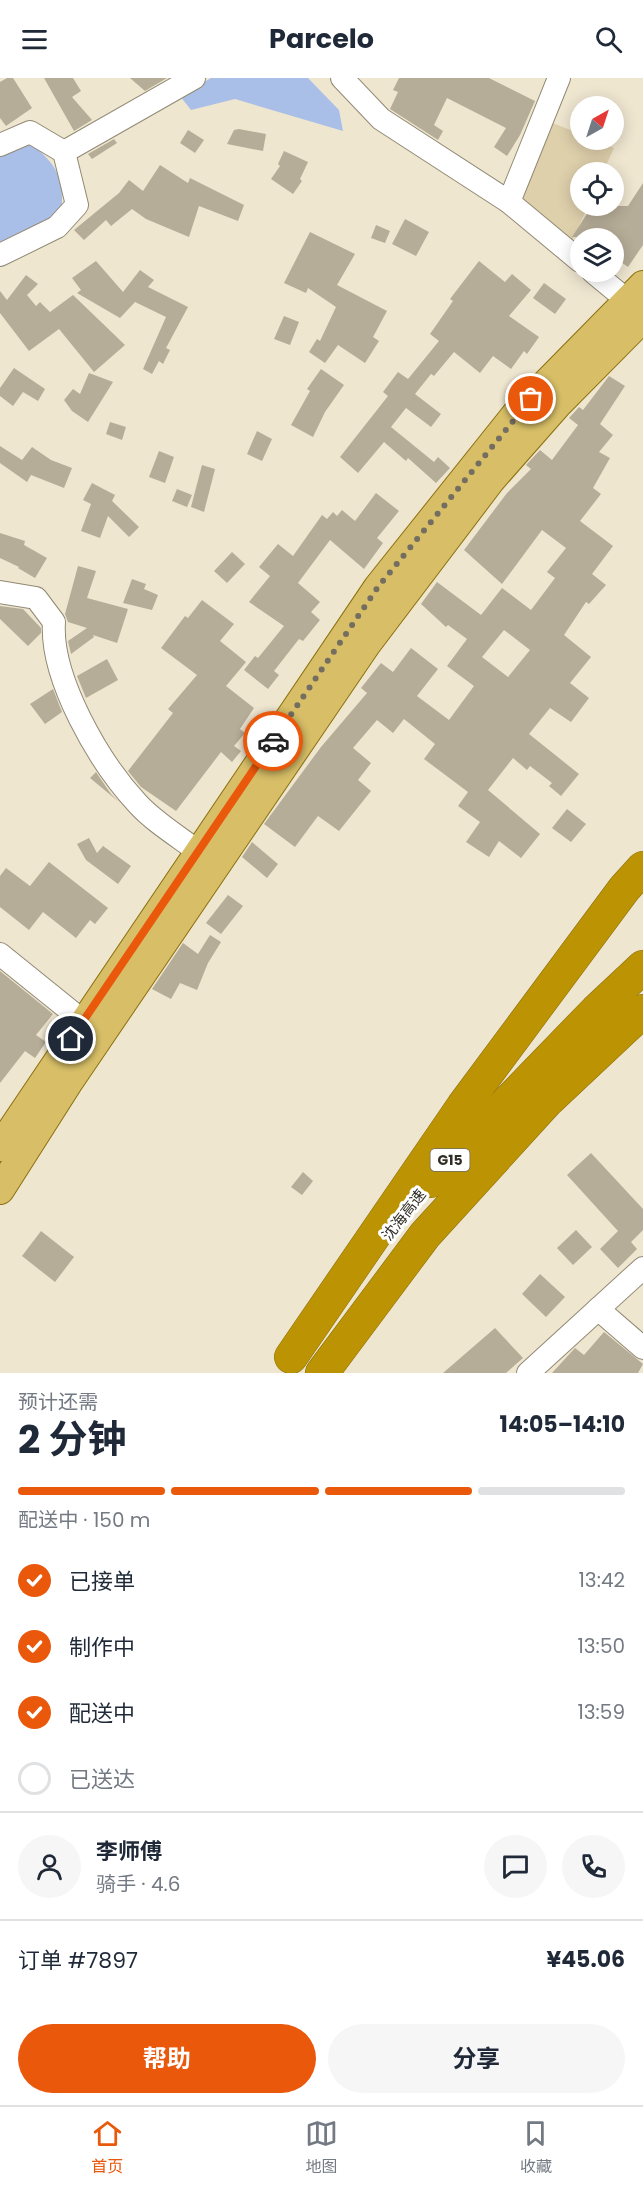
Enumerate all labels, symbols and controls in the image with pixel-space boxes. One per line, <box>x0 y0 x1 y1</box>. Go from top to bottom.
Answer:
text: Parcelo <box>269 20 374 57</box>
icon: menu <box>18 23 51 56</box>
icon: search <box>592 23 625 56</box>
north arrow <box>570 96 624 150</box>
map controls <box>570 96 624 282</box>
button: locate <box>570 162 624 216</box>
button: layers <box>570 228 624 282</box>
pin <box>505 373 556 424</box>
icon: bag <box>514 382 547 415</box>
courier <box>243 711 303 771</box>
icon: car <box>257 725 290 758</box>
pin <box>45 1013 96 1064</box>
icon: home <box>54 1022 87 1055</box>
road number: G15 <box>430 1149 470 1171</box>
street label: 沈海高速 <box>377 1185 430 1245</box>
text: 预计还需 <box>18 1388 98 1416</box>
text: 14:05–14:10 <box>500 1409 625 1440</box>
text: 2 分钟 <box>18 1412 127 1467</box>
text: 配送中 · 150 m <box>18 1506 150 1534</box>
icon: check <box>18 1564 51 1597</box>
text: 已接单 <box>69 1566 135 1597</box>
text: 13:42 <box>578 1566 625 1594</box>
icon: check <box>18 1630 51 1663</box>
text: 制作中 <box>69 1632 135 1663</box>
text: 13:50 <box>577 1632 625 1660</box>
icon: check <box>18 1696 51 1729</box>
text: 配送中 <box>69 1698 135 1729</box>
text: 13:59 <box>577 1698 625 1726</box>
text: 已送达 <box>69 1764 135 1795</box>
button: person <box>18 1835 81 1898</box>
button: chat <box>484 1835 547 1898</box>
button: phone <box>562 1835 625 1898</box>
text: 李师傅 <box>96 1836 162 1867</box>
text: 骑手 · 4.6 <box>96 1870 180 1898</box>
text: ¥45.06 <box>546 1944 625 1975</box>
text: 订单 #7897 <box>18 1945 138 1976</box>
button: 帮助 <box>18 2024 316 2093</box>
button: 分享 <box>328 2024 625 2093</box>
tab: 首页 <box>91 2117 124 2179</box>
tab: 地图 <box>305 2117 338 2179</box>
tab: 收藏 <box>519 2117 552 2179</box>

